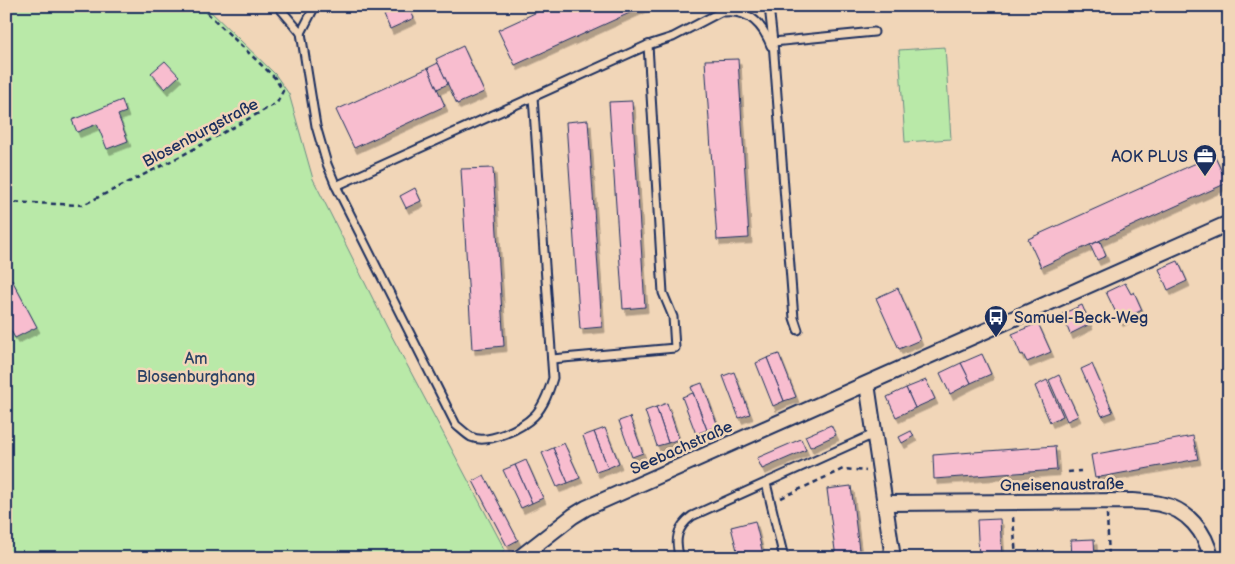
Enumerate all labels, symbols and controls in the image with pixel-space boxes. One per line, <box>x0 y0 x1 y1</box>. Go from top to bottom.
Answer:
street label: Blosenburgstraße <box>140 95 262 172</box>
office icon: AOK PLUS <box>1192 143 1218 177</box>
place label: AOK PLUS <box>1111 148 1188 167</box>
bus stop icon: Samuel-Beck-Weg <box>983 304 1009 338</box>
place label: Samuel-Beck-Weg <box>1014 309 1148 328</box>
park label: Am Blosenburghang <box>137 350 255 387</box>
street label: Seebachstraße <box>628 417 736 479</box>
street label: Gneisenaustraße <box>1000 475 1125 496</box>

